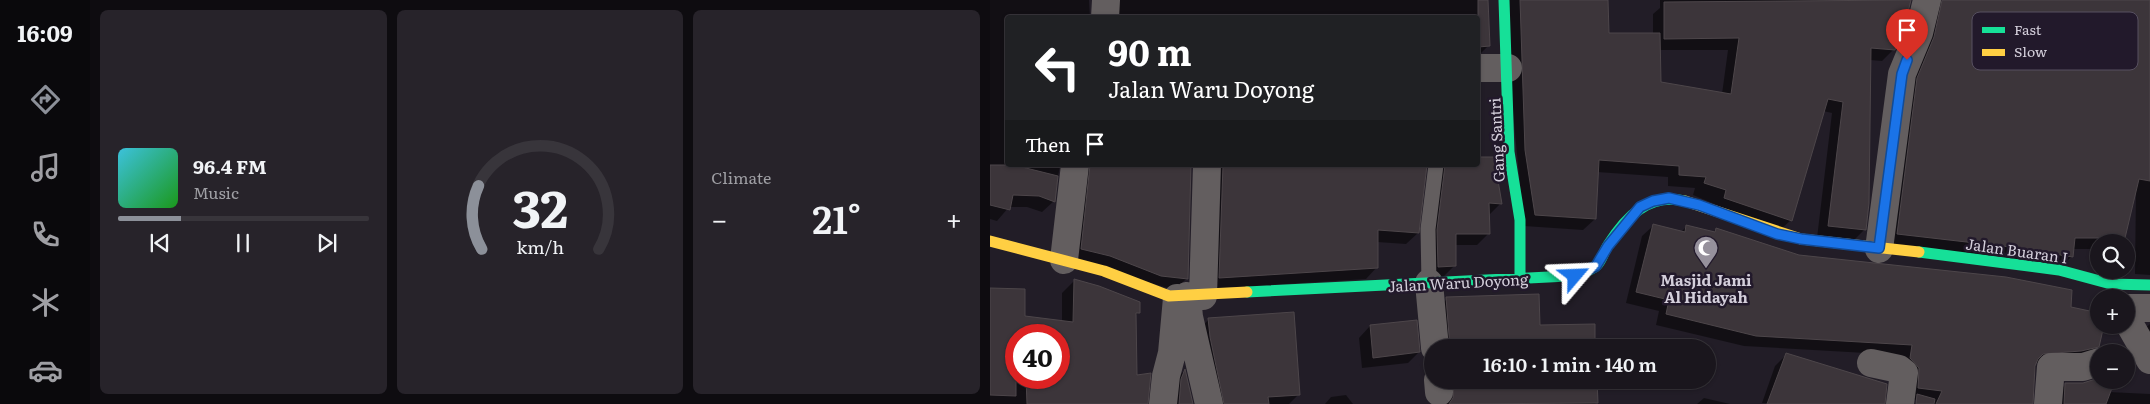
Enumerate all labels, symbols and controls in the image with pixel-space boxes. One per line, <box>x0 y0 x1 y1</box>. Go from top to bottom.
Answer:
pin <box>1886 9 1928 60</box>
legend <box>1972 12 2138 70</box>
text: 16:09 <box>17 16 73 49</box>
icon: arrive <box>1893 16 1921 44</box>
text: Fast <box>2014 19 2042 39</box>
text: 90 m <box>1108 25 1192 77</box>
icon: left <box>1025 35 1090 100</box>
text: Slow <box>2014 41 2047 61</box>
text: Jalan Waru Doyong <box>1108 72 1314 105</box>
icon: directions <box>28 82 63 117</box>
street label: Gang Santri <box>1482 97 1510 183</box>
text: Then <box>1025 130 1071 158</box>
icon: arrive <box>1081 130 1109 158</box>
icon: music <box>28 150 63 185</box>
text: 96.4 FM <box>193 152 267 180</box>
text: Climate <box>711 165 771 189</box>
text: 32 <box>512 167 568 244</box>
text: Music <box>193 180 239 204</box>
text: 21° <box>812 189 861 246</box>
text: − <box>711 197 728 239</box>
text: + <box>946 197 962 239</box>
icon: phone <box>28 217 63 252</box>
icon: previous <box>146 229 174 257</box>
icon: pause <box>229 229 257 257</box>
icon: next <box>313 229 341 257</box>
street label: Jalan Buaran I <box>1964 231 2070 269</box>
text: km/h <box>516 233 564 260</box>
map controls <box>2090 234 2135 389</box>
button: search <box>2090 234 2135 279</box>
mosque icon: Masjid Jami Al Hidayah <box>1693 235 1719 269</box>
position arrow <box>1548 249 1600 301</box>
street label: Jalan Waru Doyong <box>1387 267 1529 297</box>
place label: Masjid Jami Al Hidayah <box>1660 268 1752 308</box>
icon: climate <box>28 285 63 320</box>
button: + <box>2090 289 2135 334</box>
speed limit sign: 40 <box>1005 324 1070 389</box>
button: − <box>2090 344 2135 389</box>
text: 16:10 · 1 min · 140 m <box>1483 350 1657 378</box>
icon: car <box>28 353 63 388</box>

